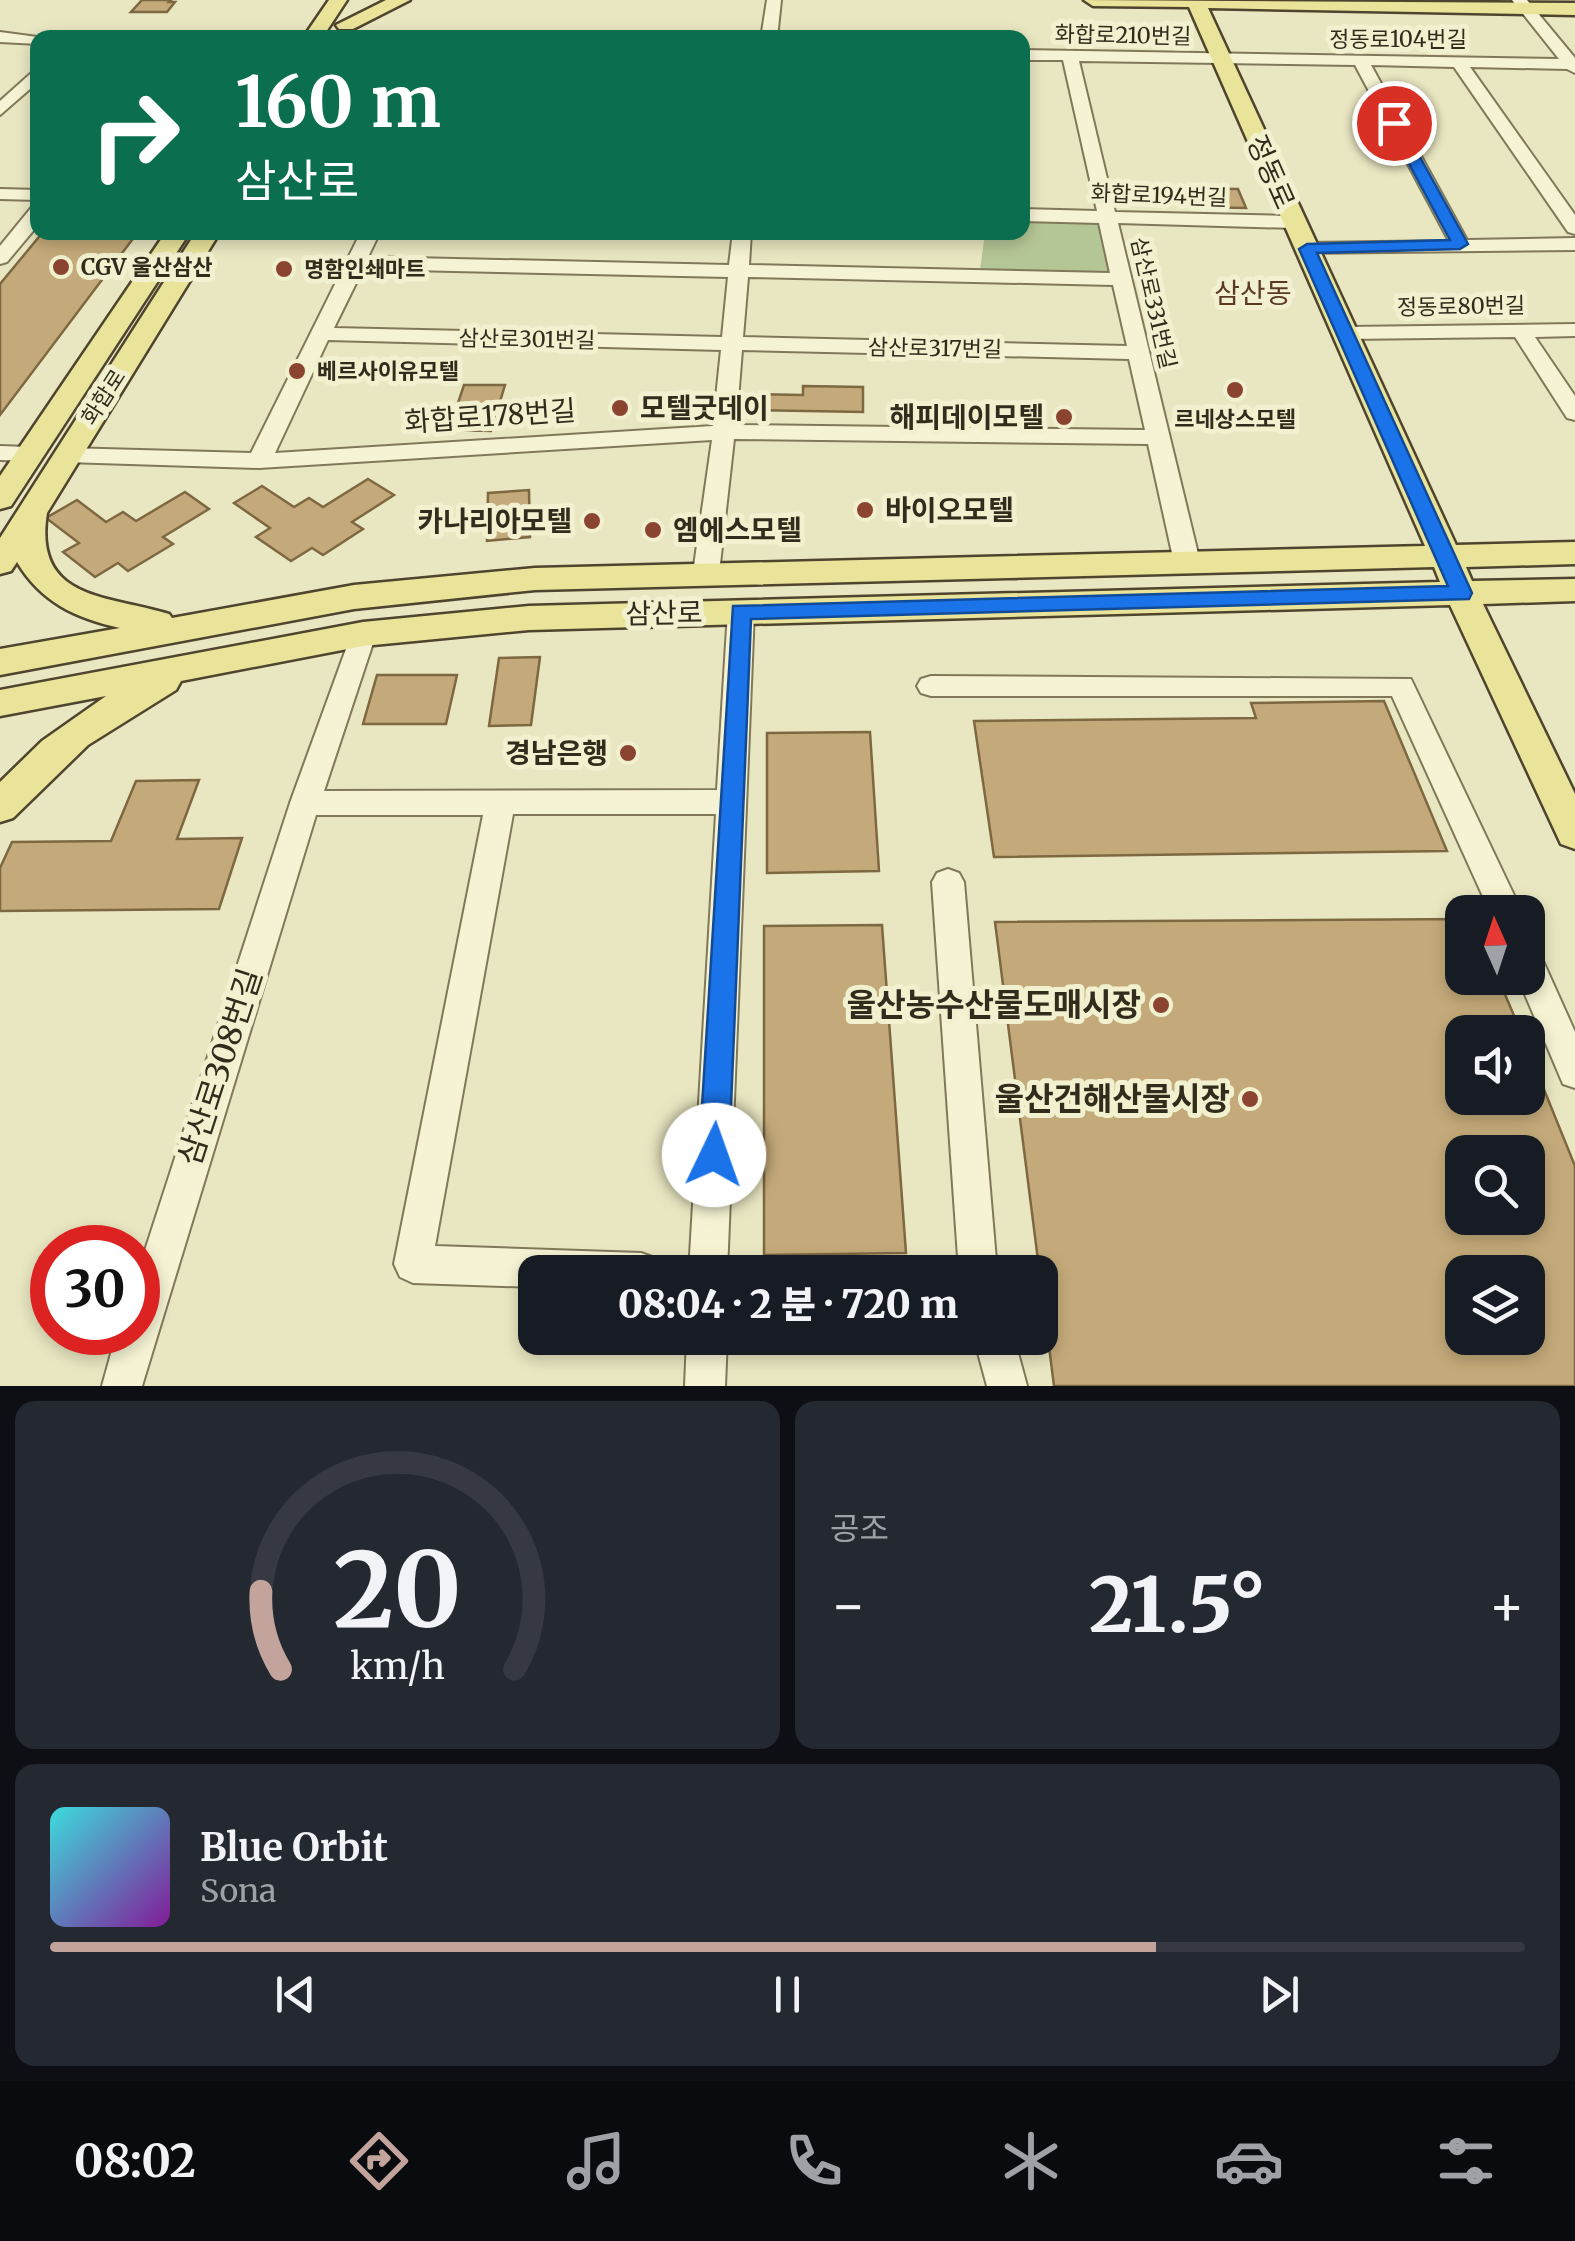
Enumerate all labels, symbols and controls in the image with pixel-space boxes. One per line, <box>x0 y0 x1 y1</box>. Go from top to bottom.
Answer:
street label: 화합로210번길 <box>1054 20 1192 50</box>
street label: 정동로104번길 <box>1329 25 1467 53</box>
text: 160 m <box>235 58 441 146</box>
icon: right <box>70 70 200 200</box>
pin <box>1352 81 1437 166</box>
icon: arrive <box>1367 96 1422 151</box>
street label: 정동로 <box>1239 129 1303 215</box>
text: 삼산로 <box>235 153 359 209</box>
street label: 화합로194번길 <box>1090 179 1228 211</box>
street label: 삼산로331번길 <box>1125 234 1183 372</box>
place label: CGV 울산삼산 <box>81 253 213 281</box>
place label: 명함인쇄마트 <box>304 255 425 283</box>
marker: CGV 울산삼산 <box>50 256 72 278</box>
marker: 명함인쇄마트 <box>273 258 295 280</box>
district label: 삼산동 <box>1214 275 1292 311</box>
street label: 정동로80번길 <box>1397 291 1525 321</box>
street label: 삼산로301번길 <box>458 324 596 354</box>
street label: 삼산로317번길 <box>868 333 1002 363</box>
place label: 베르사이유모텔 <box>317 357 459 385</box>
marker: 베르사이유모텔 <box>286 360 308 382</box>
street label: 화합로 <box>75 364 131 430</box>
marker: 르네상스모텔 <box>1224 379 1246 401</box>
place label: 모텔굿데이 <box>640 390 769 426</box>
street label: 화합로178번길 <box>403 392 577 440</box>
marker: 모텔굿데이 <box>609 397 631 419</box>
place label: 해피데이모텔 <box>889 399 1044 435</box>
place label: 르네상스모텔 <box>1174 405 1296 433</box>
marker: 해피데이모텔 <box>1053 406 1075 428</box>
place label: 바이오모텔 <box>885 492 1014 528</box>
marker: 바이오모텔 <box>854 499 876 521</box>
place label: 카나리아모텔 <box>417 503 572 539</box>
marker: 카나리아모텔 <box>581 510 603 532</box>
place label: 엠에스모텔 <box>673 512 802 548</box>
marker: 엠에스모텔 <box>642 519 664 541</box>
street label: 삼산로 <box>625 594 703 632</box>
place label: 경남은행 <box>505 735 608 771</box>
marker: 경남은행 <box>617 742 639 764</box>
north arrow <box>1445 895 1545 995</box>
map controls <box>1445 895 1545 1355</box>
street label: 삼산로308번길 <box>169 963 271 1171</box>
place label: 울산농수산물도매시장 <box>847 985 1141 1025</box>
marker: 울산농수산물도매시장 <box>1150 994 1172 1016</box>
button: sound <box>1445 1015 1545 1115</box>
place label: 울산건해산물시장 <box>994 1079 1230 1119</box>
marker: 울산건해산물시장 <box>1239 1088 1261 1110</box>
position arrow <box>662 1103 766 1207</box>
button: search <box>1445 1135 1545 1235</box>
speed limit sign: 30 <box>30 1225 160 1355</box>
button: layers <box>1445 1255 1545 1355</box>
text: 08:04 · 2 분 · 720 m <box>618 1281 958 1328</box>
text: 공조 <box>830 1509 889 1549</box>
text: 20 <box>333 1525 462 1655</box>
text: 21.5° <box>1089 1558 1266 1652</box>
text: − <box>830 1571 867 1640</box>
text: + <box>1488 1571 1525 1640</box>
text: km/h <box>350 1644 445 1689</box>
text: Blue Orbit <box>200 1824 388 1871</box>
text: Sona <box>200 1871 276 1911</box>
icon: previous <box>268 1967 323 2022</box>
icon: pause <box>760 1967 815 2022</box>
icon: next <box>1252 1967 1307 2022</box>
icon: directions <box>344 2126 414 2196</box>
icon: music <box>561 2126 631 2196</box>
icon: phone <box>779 2126 849 2196</box>
icon: climate <box>996 2126 1066 2196</box>
icon: car <box>1214 2126 1284 2196</box>
icon: filters <box>1431 2126 1501 2196</box>
text: 08:02 <box>74 2133 196 2189</box>

